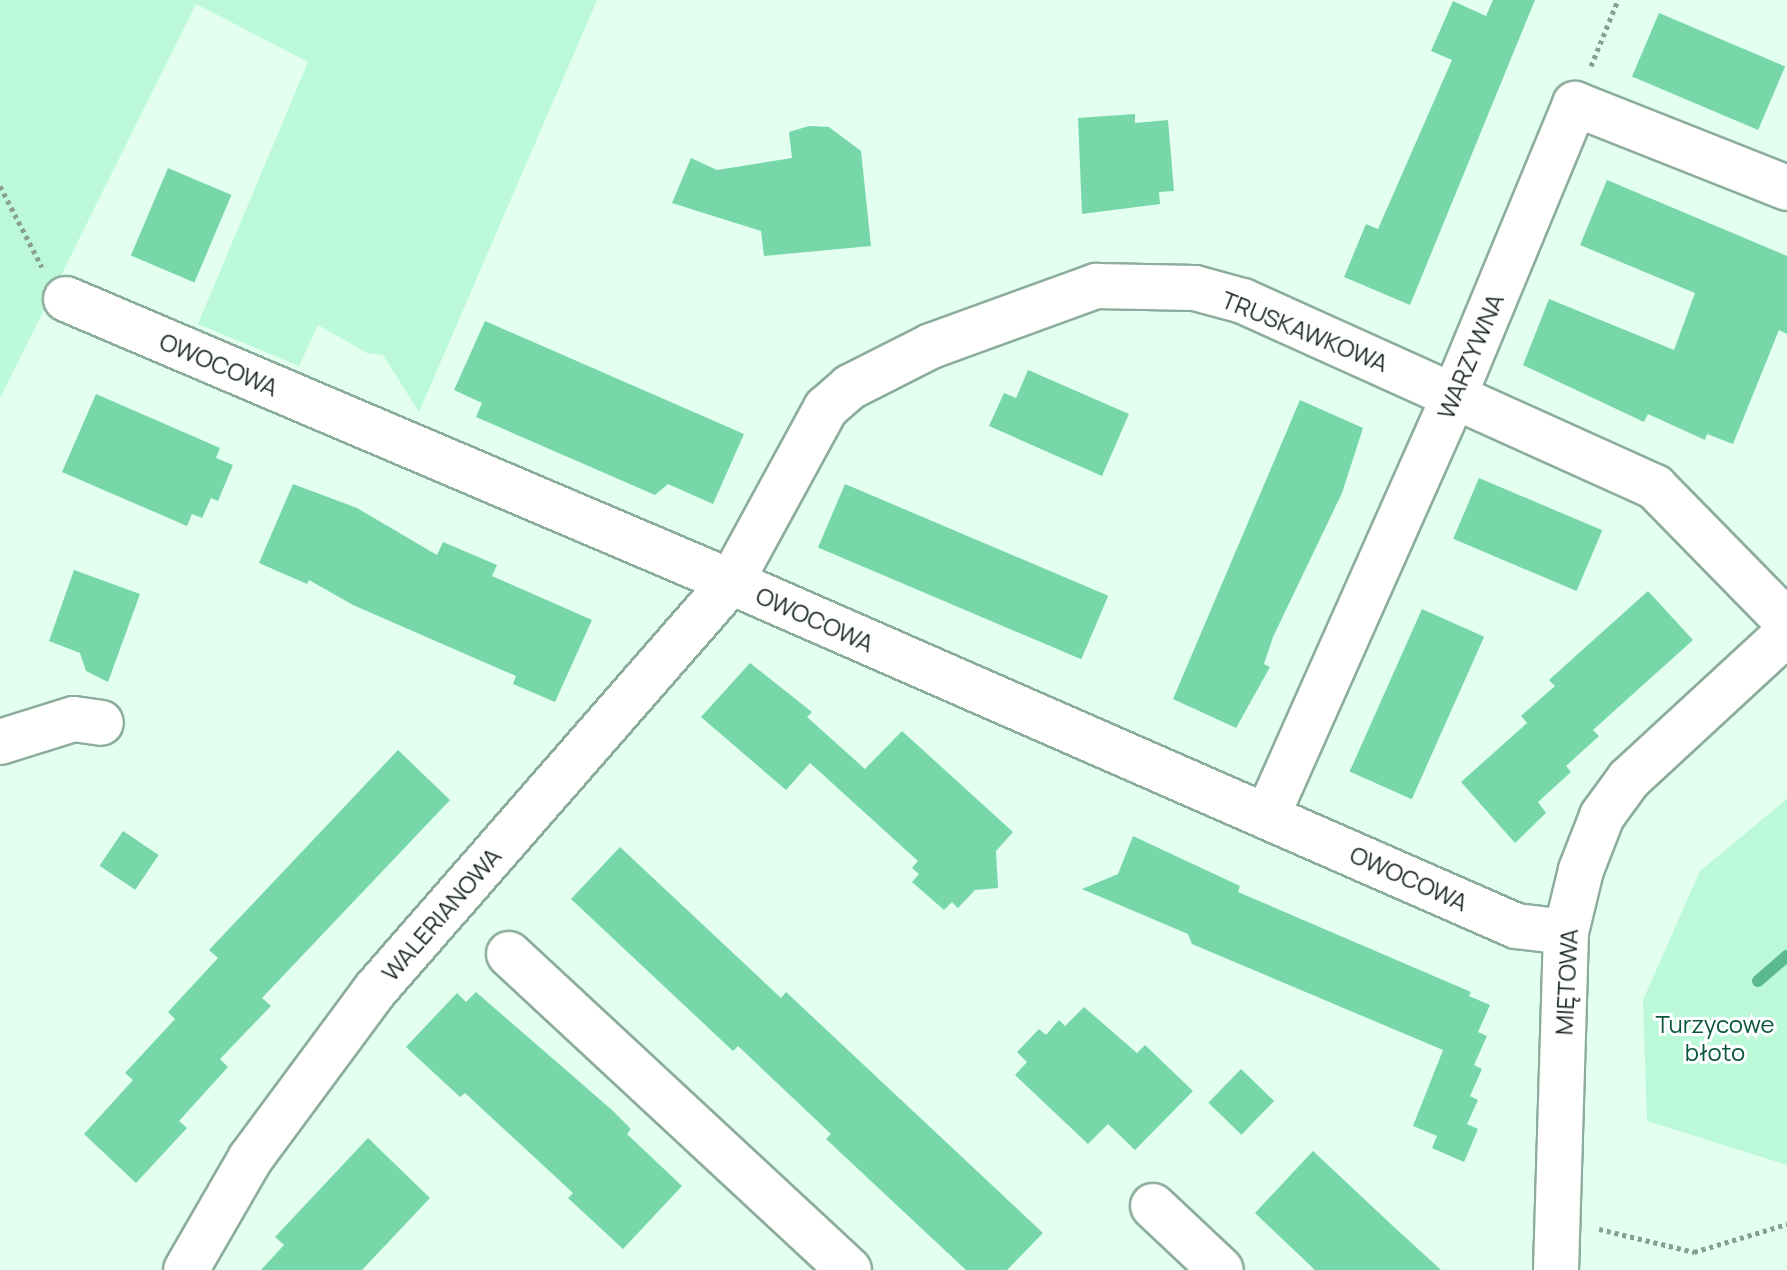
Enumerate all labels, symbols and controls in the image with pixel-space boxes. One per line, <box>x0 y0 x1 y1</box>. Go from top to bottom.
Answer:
street label: TRUSKAWKOWA <box>1218 285 1392 377</box>
street label: WARZYWNA <box>1431 289 1509 423</box>
street label: OWOCOWA <box>155 326 283 402</box>
street label: OWOCOWA <box>752 580 878 658</box>
street label: OWOCOWA <box>1346 839 1472 917</box>
street label: WALERIANOWA <box>375 842 507 986</box>
street label: MIĘTOWA <box>1549 928 1583 1036</box>
park label: Turzycowe błoto <box>1655 1010 1775 1066</box>

